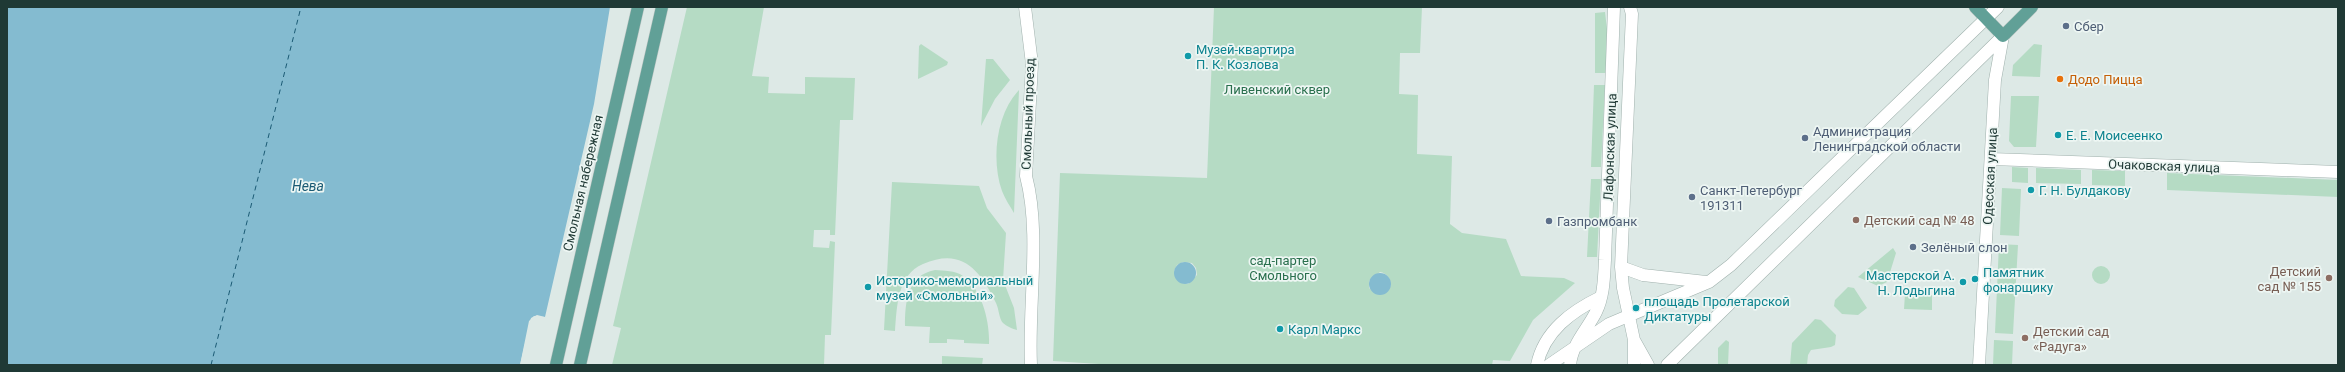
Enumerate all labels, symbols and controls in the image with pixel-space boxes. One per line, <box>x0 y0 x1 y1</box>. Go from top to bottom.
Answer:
place label: Сбер <box>2074 19 2104 34</box>
marker: Сбер <box>2061 21 2071 31</box>
place label: Музей-квартира П. К. Козлова <box>1196 42 1295 72</box>
marker: Музей-квартира П. К. Козлова <box>1183 51 1193 61</box>
street label: Смольный проезд <box>1019 58 1037 170</box>
place label: Додо Пицца <box>2068 72 2142 87</box>
marker: Додо Пицца <box>2055 74 2065 84</box>
park label: Ливенский сквер <box>1224 82 1330 97</box>
street label: Лафонская улица <box>1601 93 1619 201</box>
street label: Смольная набережная <box>560 113 606 253</box>
place label: Администрация Ленинградской области <box>1813 124 1961 154</box>
street label: Одесская улица <box>1980 127 2000 225</box>
place label: Е. Е. Моисеенко <box>2066 128 2163 143</box>
marker: Е. Е. Моисеенко <box>2053 130 2063 140</box>
marker: Администрация Ленинградской области <box>1800 133 1810 143</box>
street label: Очаковская улица <box>2108 157 2220 175</box>
water label: Нева <box>292 178 324 194</box>
place label: Санкт-Петербург 191311 <box>1700 183 1803 213</box>
place label: Г. Н. Булдакову <box>2039 183 2131 198</box>
marker: Г. Н. Булдакову <box>2026 185 2036 195</box>
marker: Санкт-Петербург 191311 <box>1687 192 1697 202</box>
place label: Детский сад № 48 <box>1864 213 1975 228</box>
place label: Газпромбанк <box>1557 214 1637 229</box>
marker: Детский сад № 48 <box>1851 215 1861 225</box>
marker: Газпромбанк <box>1544 216 1554 226</box>
place label: Зелёный слон <box>1921 240 2008 255</box>
marker: Зелёный слон <box>1908 242 1918 252</box>
park label: сад-партер Смольного <box>1249 253 1317 283</box>
place label: Детский сад № 155 <box>2258 264 2321 294</box>
place label: Памятник фонарщику <box>1983 265 2053 295</box>
place label: Мастерской А. Н. Лодыгина <box>1866 268 1955 298</box>
place label: Историко-мемориальный музей «Смольный» <box>876 273 1033 303</box>
marker: Детский сад № 155 <box>2324 273 2334 283</box>
marker: Памятник фонарщику <box>1970 274 1980 284</box>
marker: Мастерской А. Н. Лодыгина <box>1958 277 1968 287</box>
marker: Историко-мемориальный музей «Смольный» <box>863 282 873 292</box>
place label: площадь Пролетарской Диктатуры <box>1644 294 1790 324</box>
marker: площадь Пролетарской Диктатуры <box>1631 303 1641 313</box>
place label: Карл Маркс <box>1288 322 1361 337</box>
marker: Карл Маркс <box>1275 324 1285 334</box>
place label: Детский сад «Радуга» <box>2033 324 2109 354</box>
marker: Детский сад «Радуга» <box>2020 333 2030 343</box>

